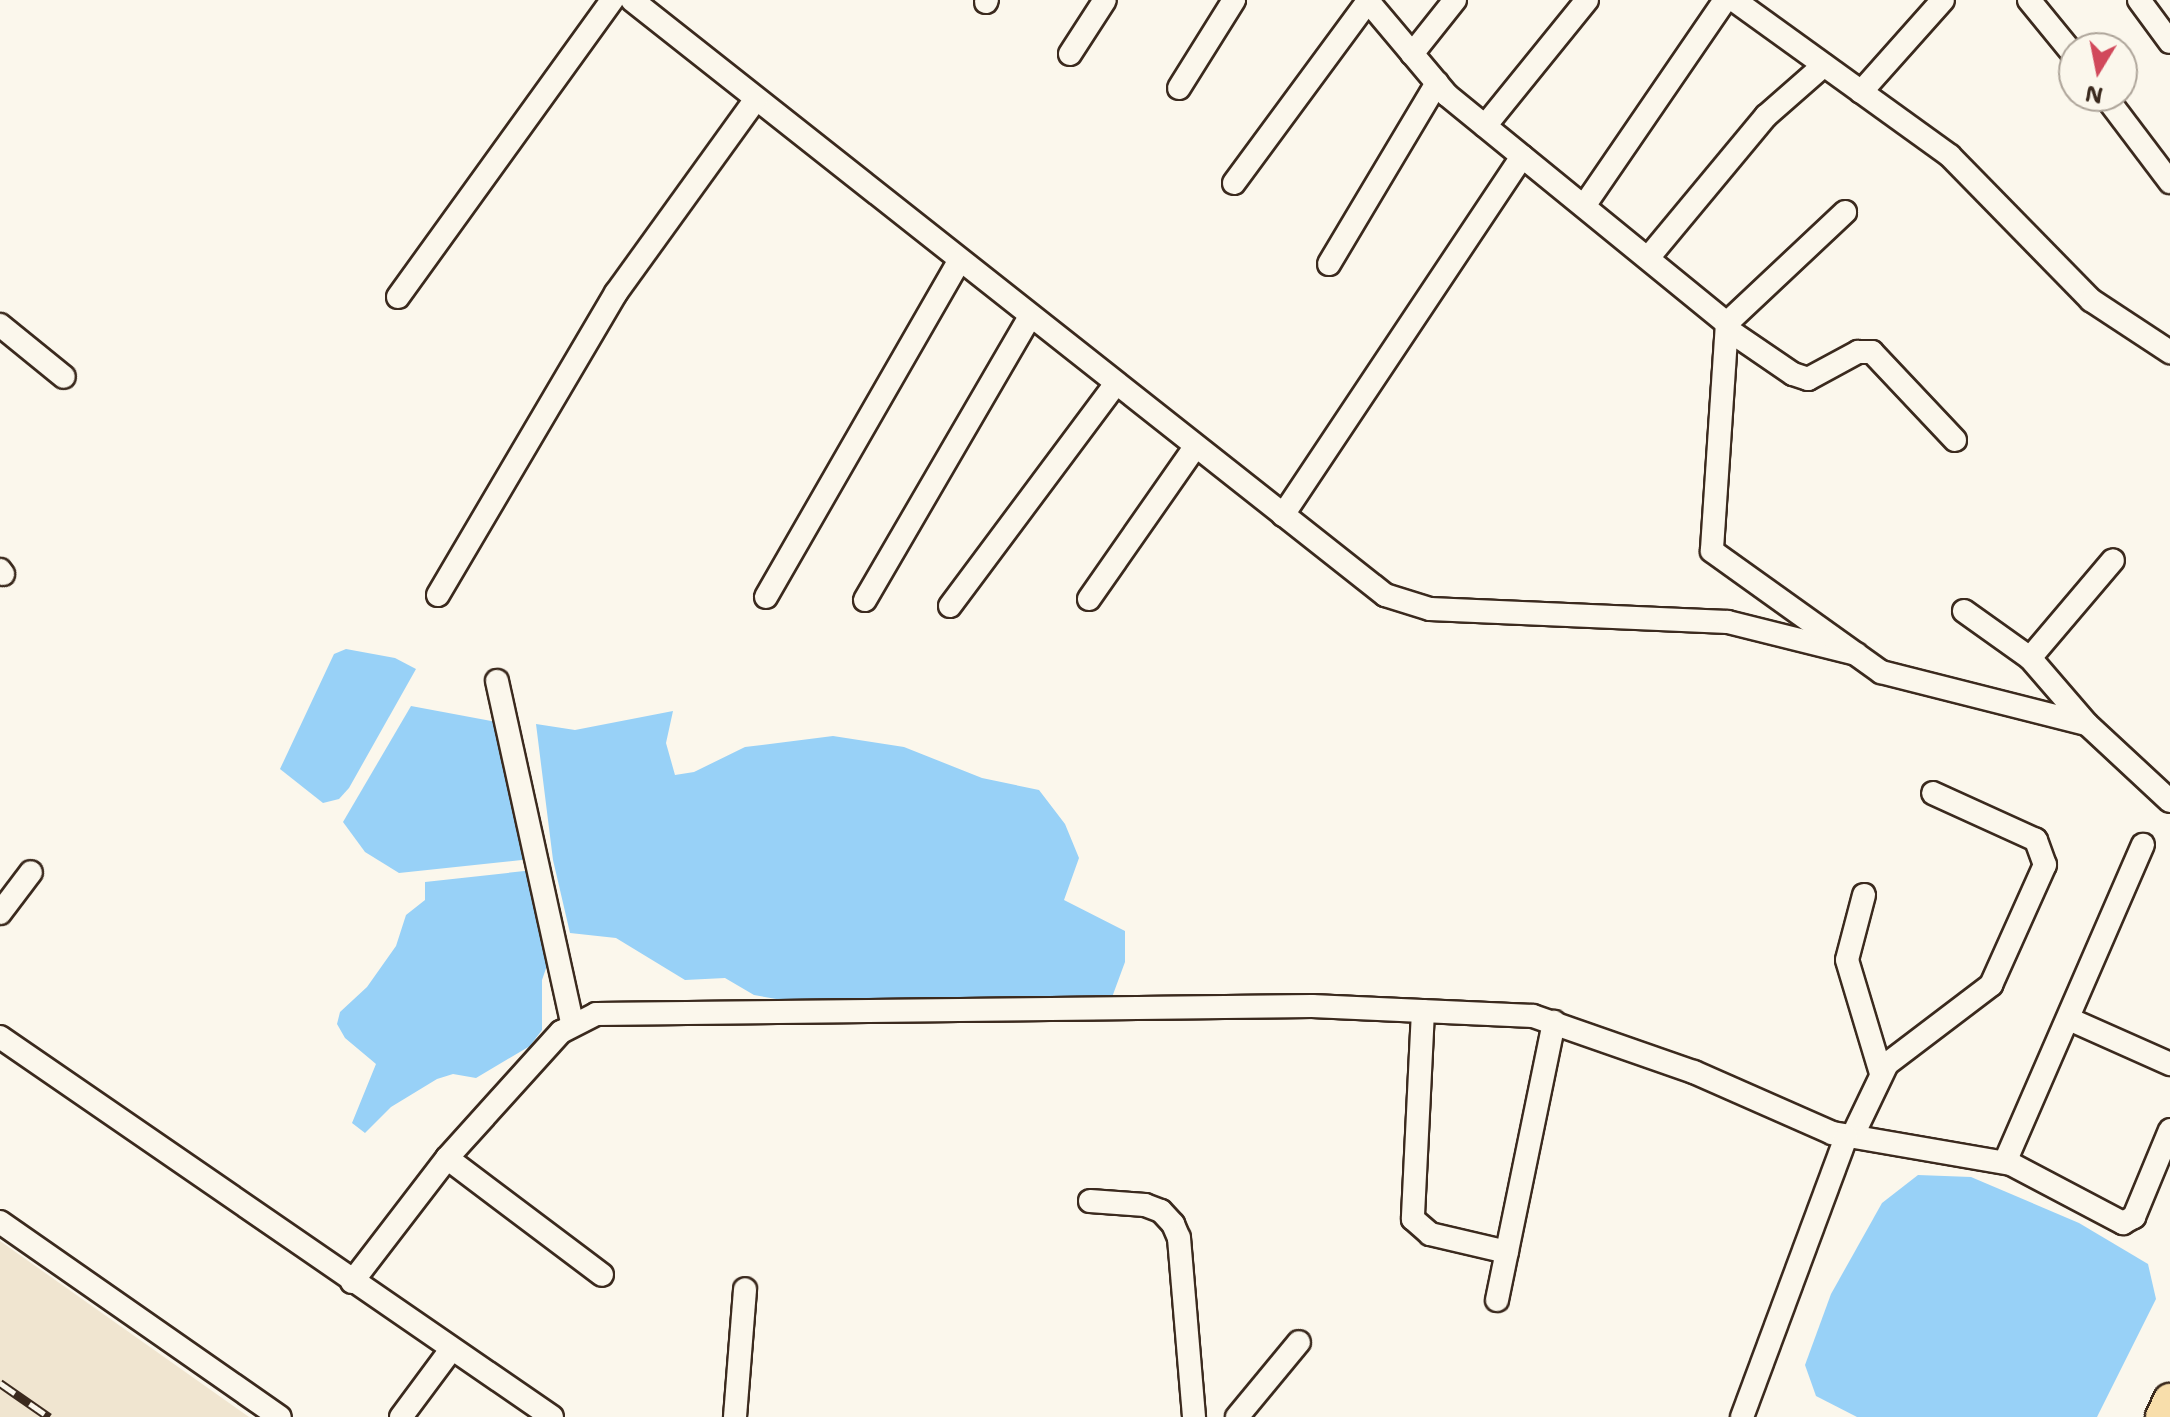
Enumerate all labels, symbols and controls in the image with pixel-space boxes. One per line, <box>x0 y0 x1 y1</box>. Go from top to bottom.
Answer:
north arrow <box>2058 32 2138 112</box>
text: N <box>2083 78 2105 110</box>

